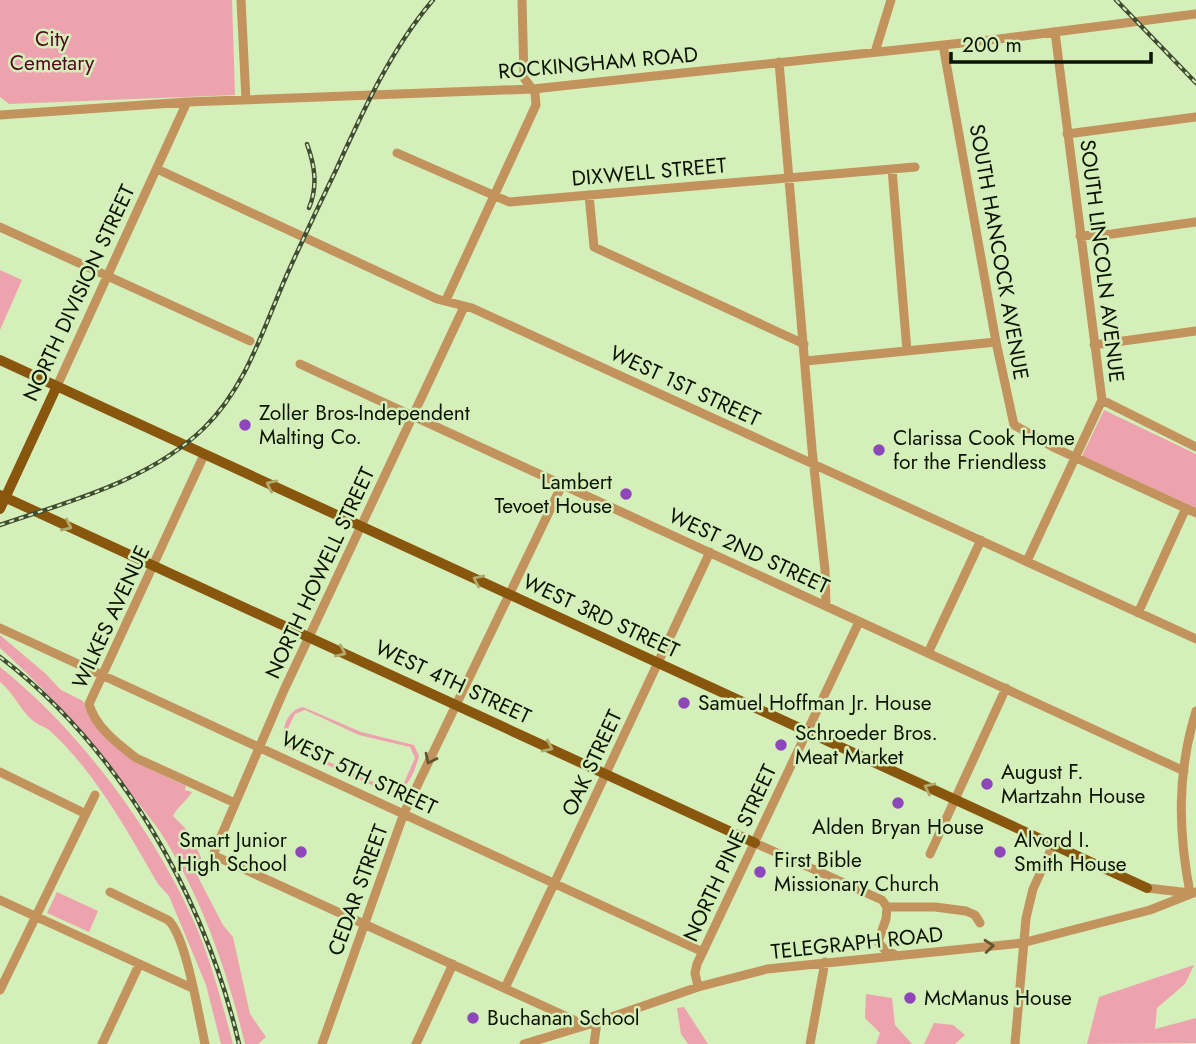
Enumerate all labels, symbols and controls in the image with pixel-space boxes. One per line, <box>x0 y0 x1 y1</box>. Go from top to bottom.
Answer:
scale bar <box>951 21 1150 65</box>
park label: City Cemetary <box>10 24 95 78</box>
text: 200 m <box>962 30 1022 60</box>
street label: ROCKINGHAM ROAD <box>497 39 699 87</box>
street label: SOUTH HANCOCK AVENUE <box>962 122 1036 382</box>
street label: SOUTH LINCOLN AVENUE <box>1072 138 1132 384</box>
street label: DIXWELL STREET <box>570 150 728 194</box>
street label: NORTH DIVISION STREET <box>16 180 143 406</box>
street label: WEST 1ST STREET <box>605 338 765 434</box>
place label: Zoller Bros-Independent Malting Co. <box>259 398 470 452</box>
marker: Zoller Bros-Independent Malting Co. <box>237 417 253 433</box>
place label: Clarissa Cook Home for the Friendless <box>893 423 1075 477</box>
marker: Clarissa Cook Home for the Friendless <box>871 442 887 458</box>
street label: NORTH HOWELL STREET <box>258 462 382 684</box>
place label: Lambert Tevoet House <box>495 467 612 521</box>
one-way arrow <box>266 480 278 494</box>
marker: Lambert Tevoet House <box>618 486 634 502</box>
street label: WEST 2ND STREET <box>664 501 835 602</box>
one-way arrow <box>60 518 73 532</box>
street label: WILKES AVENUE <box>65 541 157 693</box>
street label: WEST 3RD STREET <box>518 567 684 666</box>
one-way arrow <box>473 575 485 589</box>
street label: WEST 4TH STREET <box>370 633 536 731</box>
one-way arrow <box>334 643 346 657</box>
place label: Samuel Hoffman Jr. House <box>698 688 932 718</box>
marker: Samuel Hoffman Jr. House <box>676 695 692 711</box>
street label: OAK STREET <box>554 705 630 821</box>
place label: Schroeder Bros. Meat Market <box>795 718 938 772</box>
street label: WEST 5TH STREET <box>276 724 442 822</box>
marker: Schroeder Bros. Meat Market <box>773 737 789 753</box>
one-way arrow <box>540 739 553 753</box>
one-way arrow <box>425 752 439 764</box>
place label: August F. Martzahn House <box>1001 757 1145 811</box>
street label: NORTH PINE STREET <box>676 759 784 947</box>
marker: August F. Martzahn House <box>979 776 995 792</box>
one-way arrow <box>924 783 936 797</box>
marker: Alden Bryan House <box>890 795 906 811</box>
place label: Alden Bryan House <box>812 812 984 842</box>
street label: CEDAR STREET <box>320 820 396 960</box>
place label: Smart Junior High School <box>177 825 288 879</box>
place label: Alvord I. Smith House <box>1014 825 1127 879</box>
marker: Smart Junior High School <box>293 844 309 860</box>
marker: Alvord I. Smith House <box>992 844 1008 860</box>
place label: First Bible Missionary Church <box>774 845 939 899</box>
marker: First Bible Missionary Church <box>752 864 768 880</box>
street label: TELEGRAPH ROAD <box>769 919 945 967</box>
one-way arrow <box>983 939 994 954</box>
place label: McManus House <box>924 983 1072 1013</box>
marker: McManus House <box>902 990 918 1006</box>
place label: Buchanan School <box>487 1003 640 1033</box>
marker: Buchanan School <box>465 1010 481 1026</box>

